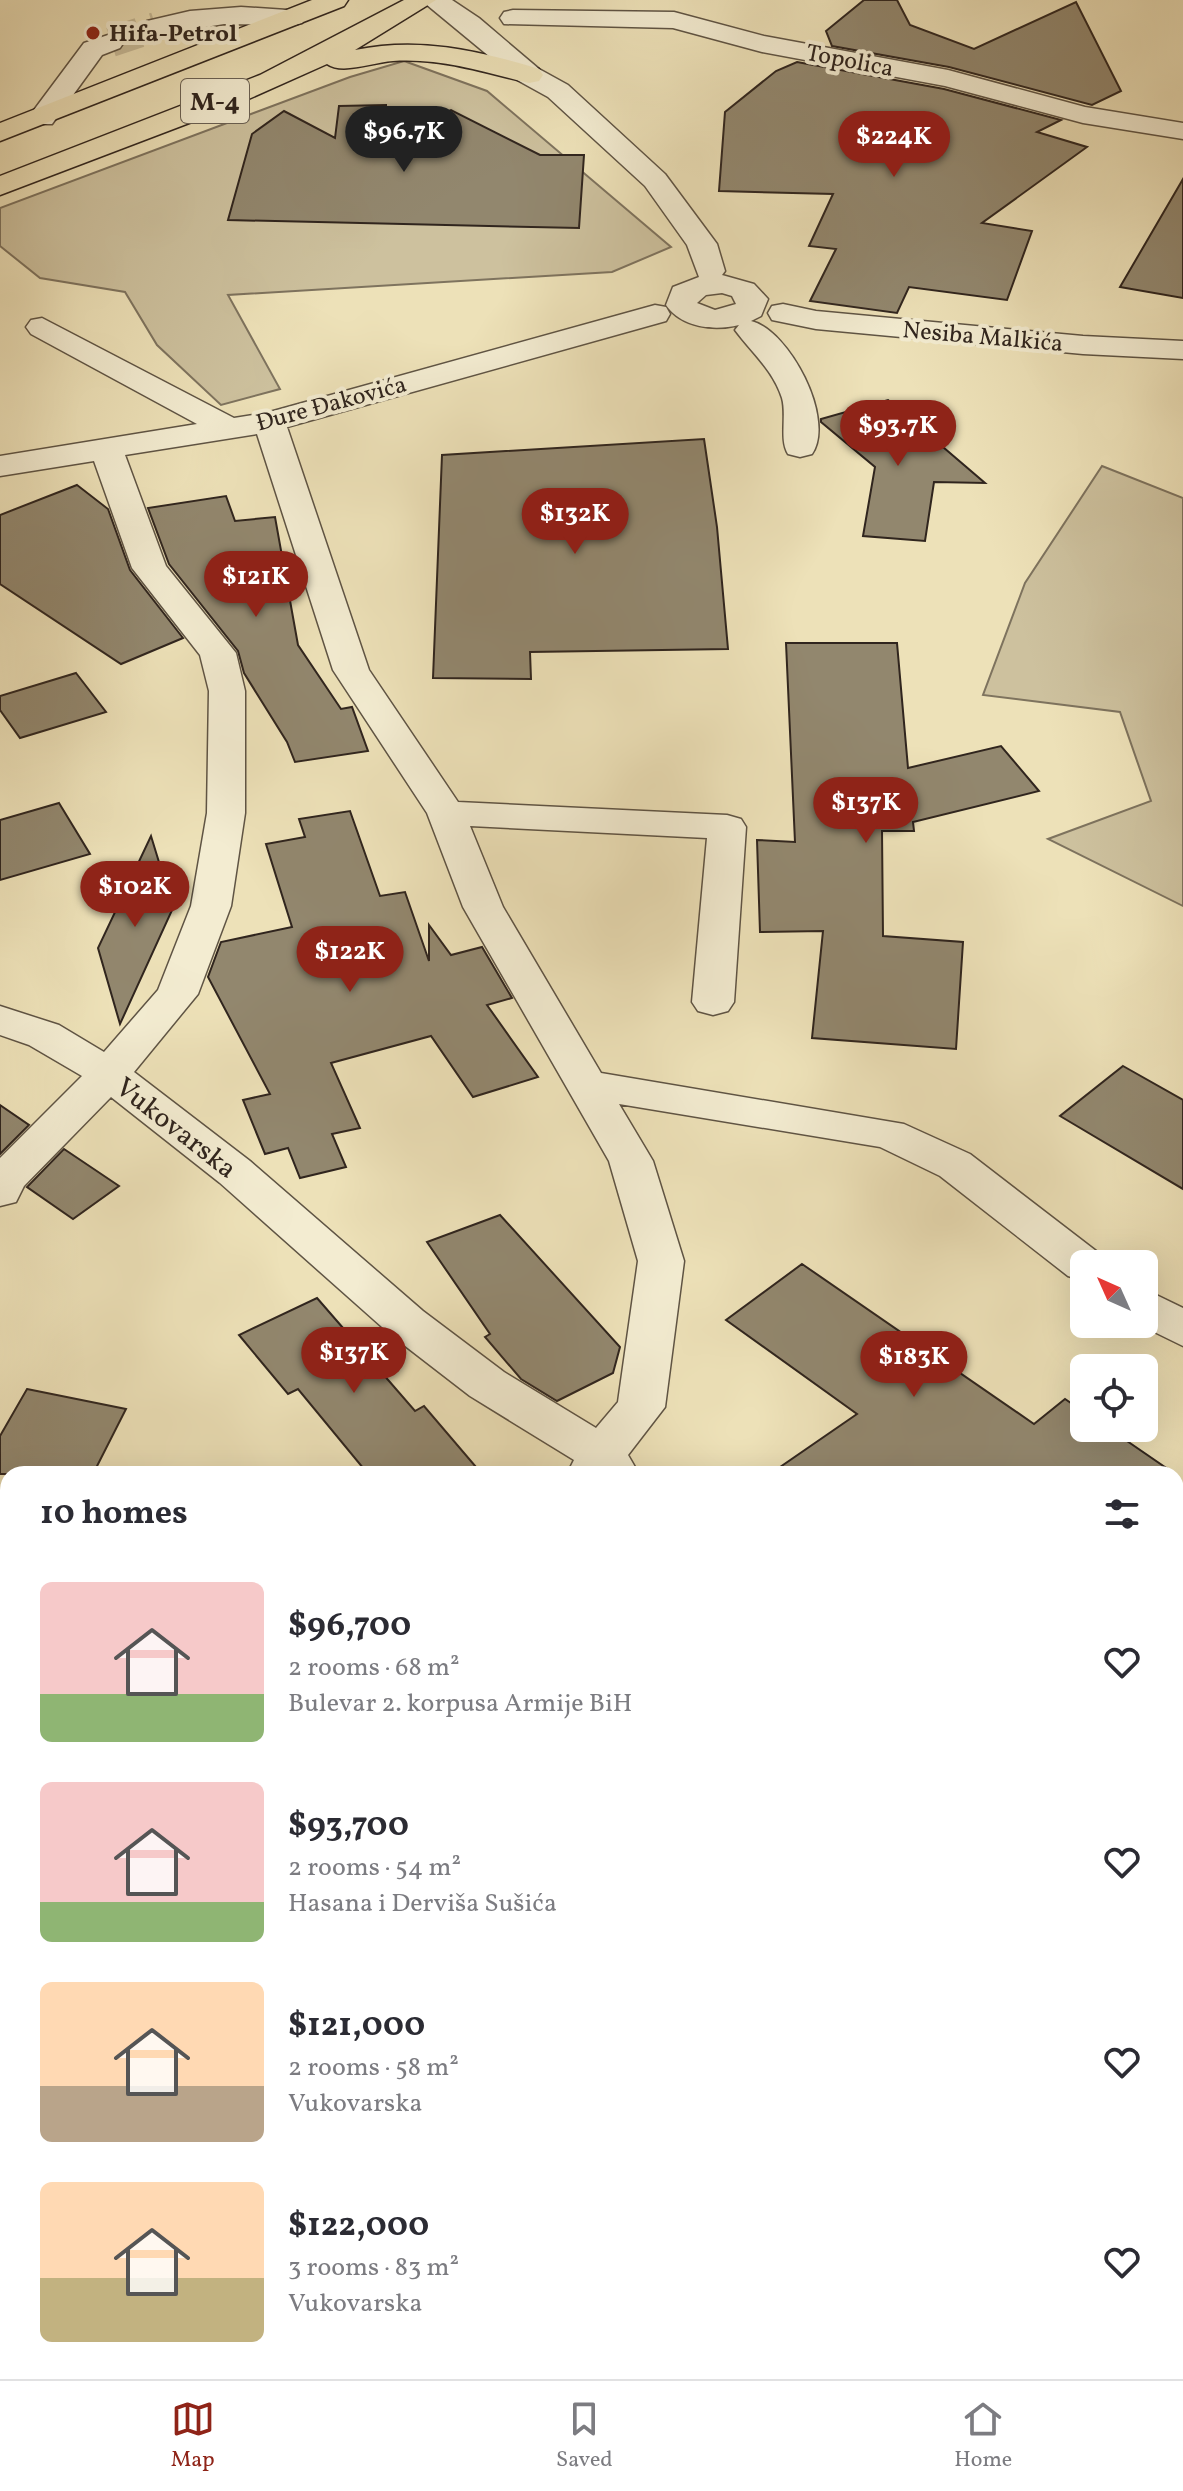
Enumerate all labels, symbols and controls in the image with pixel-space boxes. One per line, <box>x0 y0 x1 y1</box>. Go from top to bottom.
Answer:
place label: Hifa-Petrol <box>109 18 237 52</box>
marker: Hifa-Petrol <box>84 24 102 42</box>
street label: Topolica <box>803 37 896 87</box>
road number: M-4 <box>181 79 249 123</box>
pin: $96.7K <box>339 106 469 174</box>
pin: $224K <box>838 111 950 179</box>
text: $96.7K <box>363 114 445 150</box>
text: $224K <box>856 119 932 155</box>
street label: Nesiba Malkića <box>901 314 1065 362</box>
street label: Đure Đakovića <box>252 369 411 441</box>
pin: $93.7K <box>833 400 963 468</box>
text: $93.7K <box>858 408 938 444</box>
pin: $132K <box>519 488 631 556</box>
text: $132K <box>540 496 610 532</box>
pin: $121K <box>200 551 312 619</box>
text: $121K <box>222 559 290 595</box>
pin: $137K <box>810 777 922 845</box>
text: $137K <box>831 785 901 821</box>
pin: $102K <box>79 861 191 929</box>
text: $102K <box>98 869 172 905</box>
pin: $122K <box>294 926 406 994</box>
text: $122K <box>315 934 385 970</box>
street label: Vukovarska <box>106 1069 244 1189</box>
north arrow <box>1070 1250 1158 1338</box>
map controls <box>1070 1250 1158 1442</box>
pin: $137K <box>298 1327 410 1395</box>
pin: $183K <box>858 1331 970 1399</box>
text: $137K <box>319 1335 389 1371</box>
text: $183K <box>878 1339 950 1375</box>
button: locate <box>1070 1354 1158 1442</box>
text: 10 homes <box>40 1491 188 1538</box>
icon: filters <box>1100 1492 1144 1536</box>
text: $96,700 <box>288 1603 411 1650</box>
icon: home <box>104 1614 200 1710</box>
icon: heart <box>1100 1640 1144 1684</box>
text: 2 rooms · 68 m² <box>288 1650 460 1686</box>
text: Bulevar 2. korpusa Armije BiH <box>288 1686 632 1722</box>
text: $93,700 <box>288 1803 409 1850</box>
icon: home <box>104 1814 200 1910</box>
icon: heart <box>1100 1840 1144 1884</box>
text: 2 rooms · 54 m² <box>288 1850 461 1886</box>
text: Hasana i Derviša Sušića <box>288 1886 557 1922</box>
text: $121,000 <box>288 2003 425 2050</box>
icon: home <box>104 2014 200 2110</box>
icon: heart <box>1100 2040 1144 2084</box>
text: 2 rooms · 58 m² <box>288 2050 459 2086</box>
text: Vukovarska <box>288 2086 422 2122</box>
text: $122,000 <box>288 2203 429 2250</box>
icon: home <box>104 2214 200 2310</box>
icon: heart <box>1100 2240 1144 2284</box>
text: 3 rooms · 83 m² <box>288 2250 459 2286</box>
text: Vukovarska <box>288 2286 422 2322</box>
tab: Map <box>171 2397 215 2476</box>
tab: Saved <box>556 2397 613 2476</box>
tab: Home <box>954 2397 1012 2476</box>

